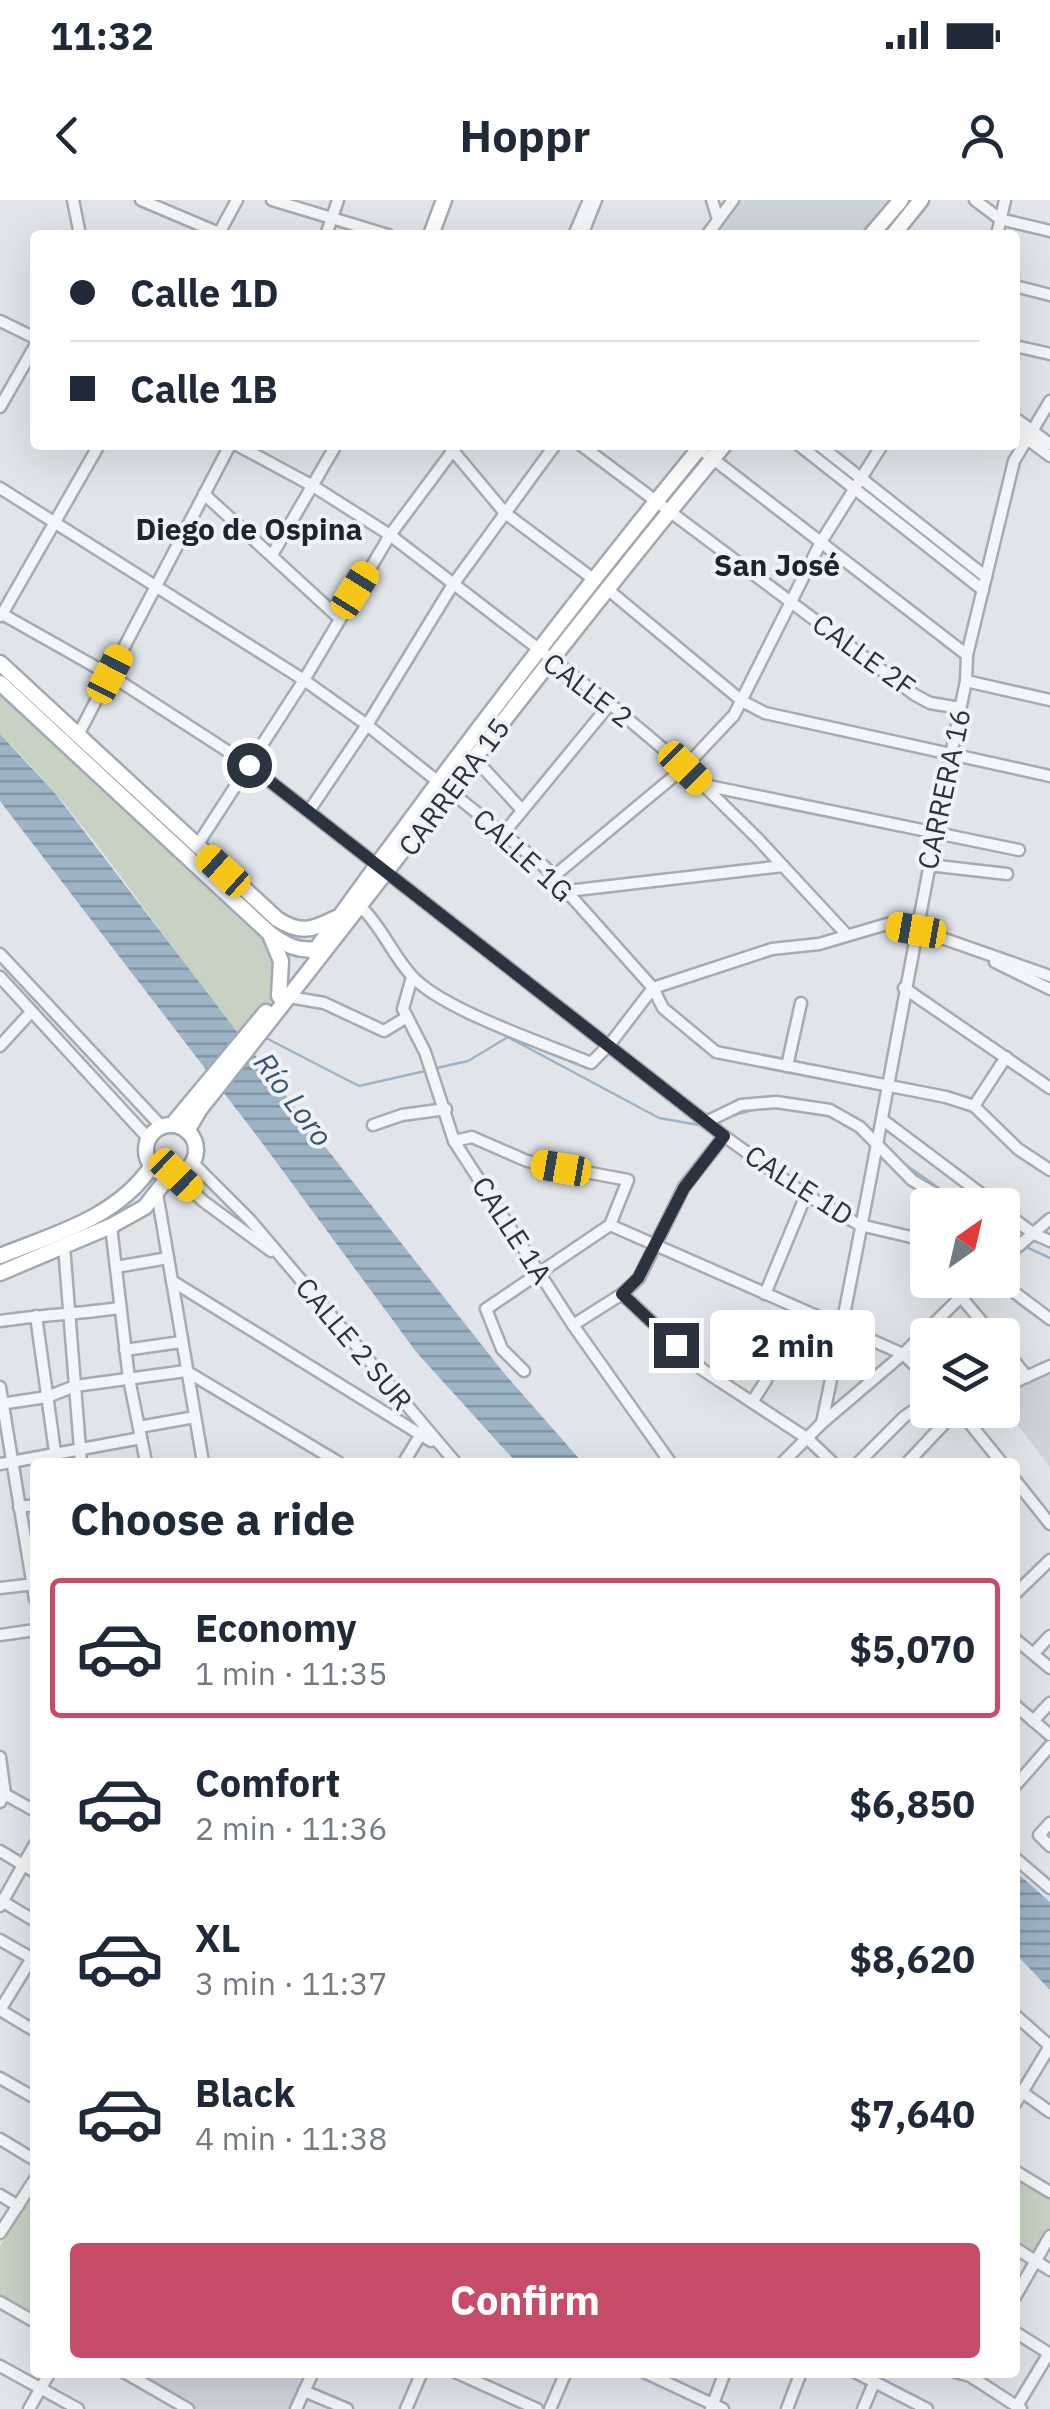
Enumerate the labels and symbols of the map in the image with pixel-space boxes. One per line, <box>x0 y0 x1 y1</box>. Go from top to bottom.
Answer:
district label: Diego de Ospina <box>135 509 363 548</box>
district label: San José <box>714 545 840 584</box>
car <box>326 557 384 623</box>
street label: CALLE 2F <box>805 605 923 704</box>
car <box>83 640 137 708</box>
street label: CALLE 2 <box>536 644 641 735</box>
street label: CARRERA 16 <box>908 705 979 873</box>
street label: CARRERA 15 <box>390 710 518 863</box>
car <box>653 736 717 800</box>
route start <box>227 743 272 788</box>
street label: CALLE 1G <box>465 800 581 909</box>
car <box>191 840 255 902</box>
car <box>884 910 948 950</box>
water label: Río Loro <box>246 1044 342 1154</box>
street label: CALLE 1D <box>738 1136 860 1233</box>
car <box>144 1143 208 1207</box>
car <box>529 1148 593 1188</box>
street label: CALLE 1A <box>464 1169 561 1291</box>
north arrow <box>910 1188 1020 1298</box>
street label: CALLE 2 SUR <box>288 1269 421 1418</box>
callout: 2 min <box>711 1310 876 1380</box>
route end <box>654 1323 699 1368</box>

